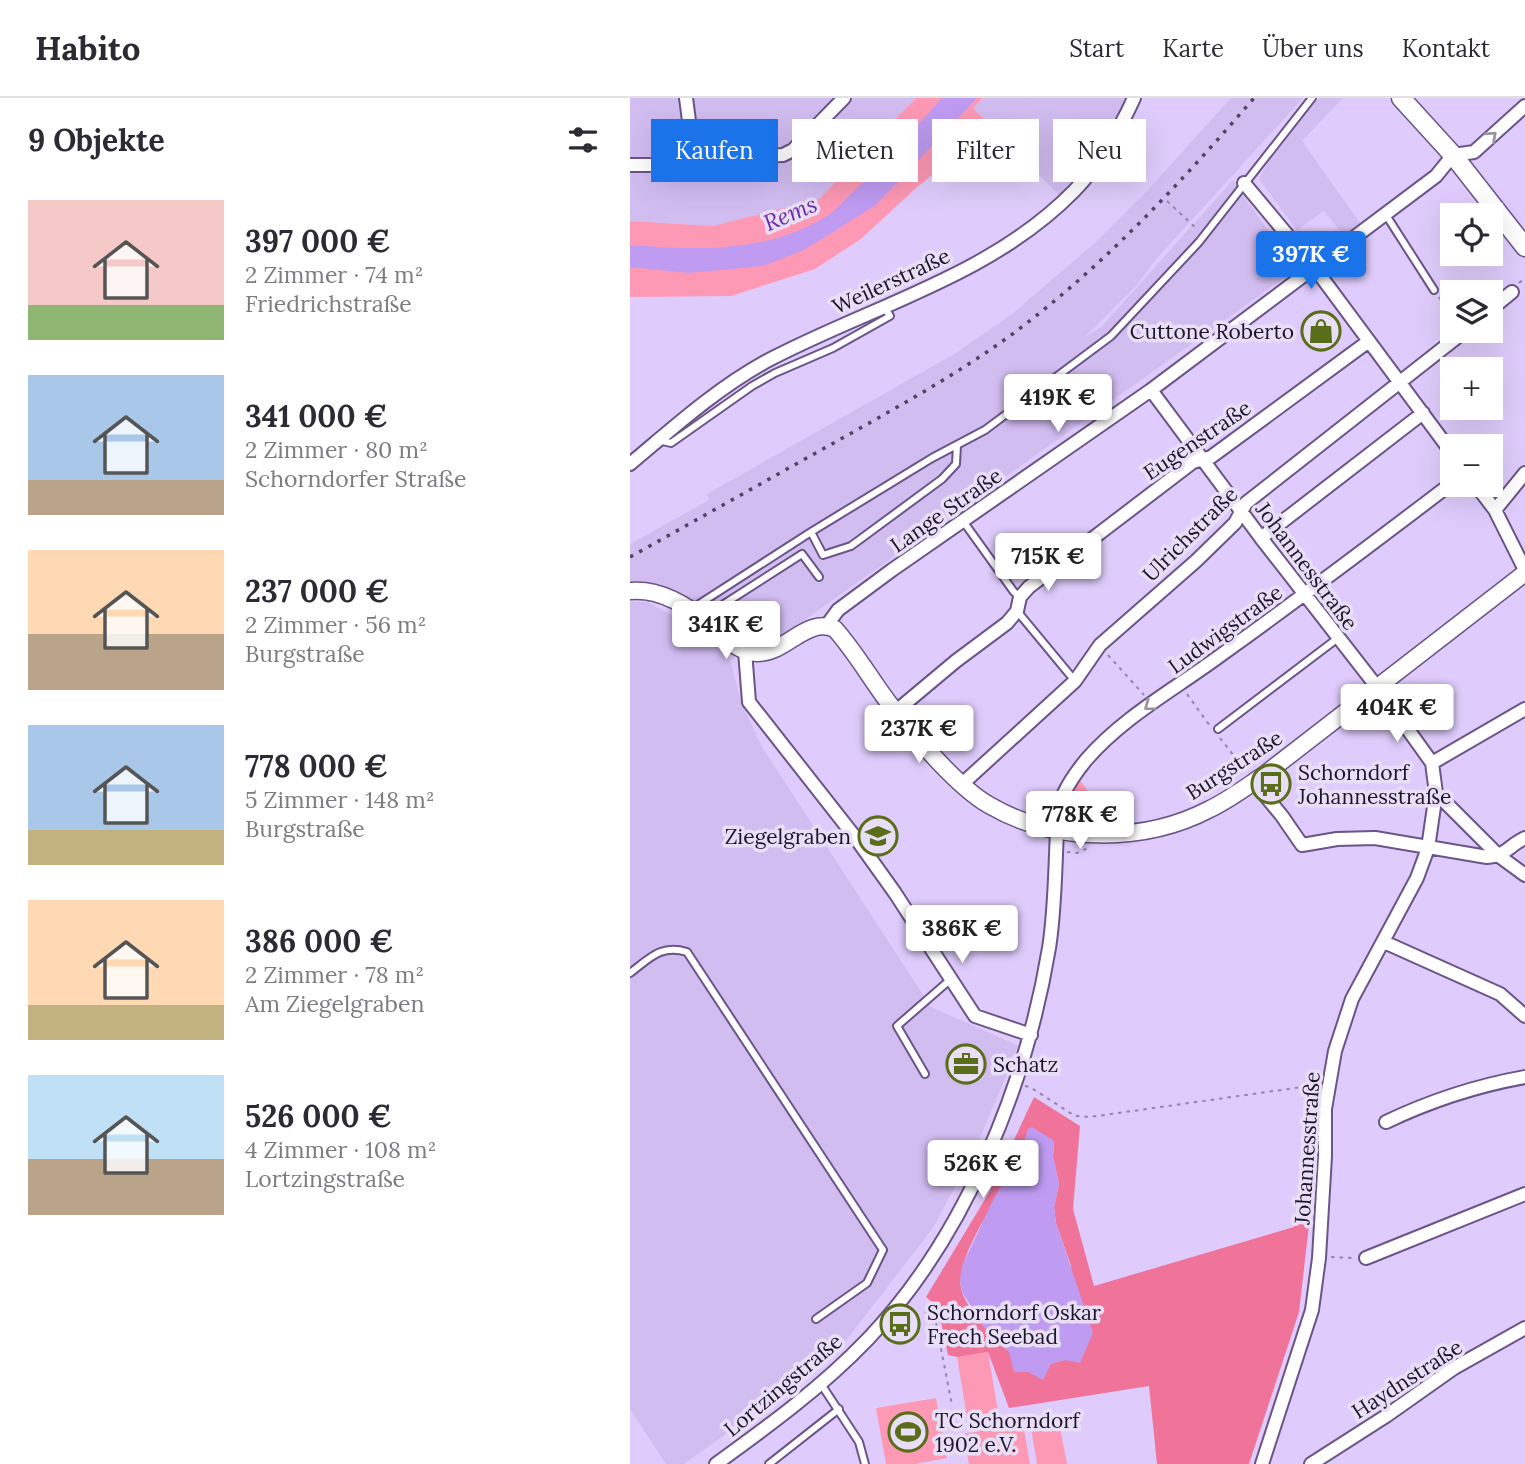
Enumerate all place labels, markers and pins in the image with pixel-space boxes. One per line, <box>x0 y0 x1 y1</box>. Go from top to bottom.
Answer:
pin: 397K € <box>1254 232 1368 291</box>
shop icon: Cuttone Roberto <box>1300 310 1342 352</box>
place label: Cuttone Roberto <box>1130 318 1294 345</box>
pin: 419K € <box>1001 374 1115 434</box>
pin: 715K € <box>991 533 1105 593</box>
pin: 341K € <box>669 602 783 661</box>
pin: 404K € <box>1340 684 1454 744</box>
pin: 237K € <box>862 706 976 765</box>
place label: Schorndorf Johannesstraße <box>1297 759 1451 810</box>
bus stop icon: Schorndorf Johannesstraße <box>1250 763 1292 805</box>
pin: 778K € <box>1023 792 1137 851</box>
school or university icon: Ziegelgraben <box>857 815 899 857</box>
place label: Ziegelgraben <box>725 823 851 850</box>
pin: 386K € <box>905 906 1019 965</box>
office icon: Schatz <box>945 1043 987 1085</box>
place label: Schatz <box>993 1051 1058 1078</box>
pin: 526K € <box>926 1140 1040 1200</box>
place label: Schorndorf Oskar Frech Seebad <box>927 1299 1101 1350</box>
bus stop icon: Schorndorf Oskar Frech Seebad <box>879 1303 921 1345</box>
place label: TC Schorndorf 1902 e.V. <box>935 1407 1081 1458</box>
sports icon: TC Schorndorf 1902 e.V. <box>887 1411 929 1453</box>

